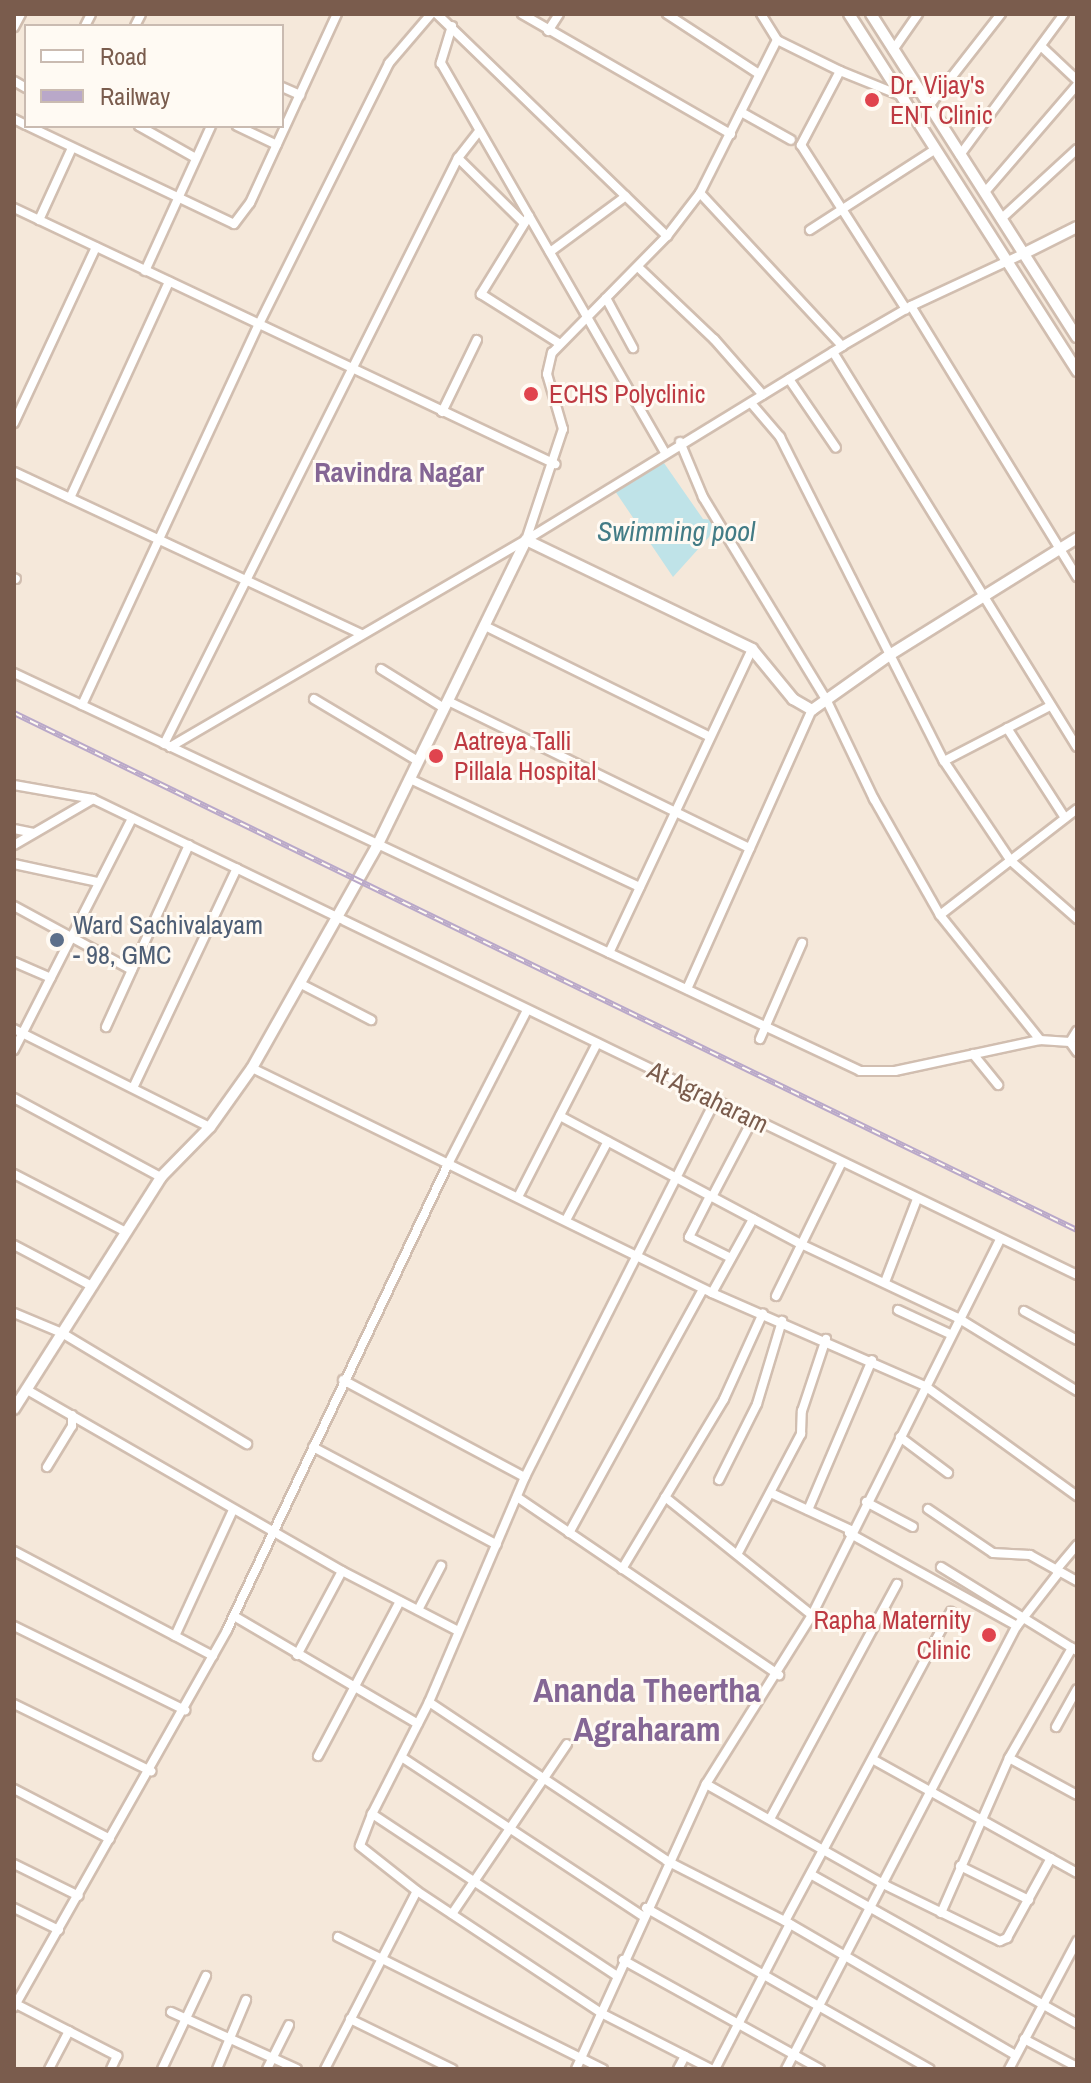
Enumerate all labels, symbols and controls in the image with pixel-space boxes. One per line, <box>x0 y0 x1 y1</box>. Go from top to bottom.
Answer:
legend <box>24 24 284 128</box>
text: Road <box>100 40 147 72</box>
place label: Dr. Vijay's ENT Clinic <box>890 69 993 130</box>
text: Railway <box>100 80 170 112</box>
marker: Dr. Vijay's ENT Clinic <box>861 89 883 111</box>
place label: ECHS Polyclinic <box>549 378 705 410</box>
marker: ECHS Polyclinic <box>520 383 542 405</box>
district label: Ravindra Nagar <box>314 455 484 489</box>
water label: Swimming pool <box>597 514 755 548</box>
place label: Aatreya Talli Pillala Hospital <box>454 725 596 786</box>
marker: Aatreya Talli Pillala Hospital <box>425 745 447 767</box>
place label: Ward Sachivalayam - 98, GMC <box>73 909 263 970</box>
marker: Ward Sachivalayam - 98, GMC <box>48 931 66 949</box>
street label: At Agraharam <box>642 1054 774 1140</box>
place label: Rapha Maternity Clinic <box>813 1604 971 1666</box>
marker: Rapha Maternity Clinic <box>978 1624 1000 1646</box>
district label: Ananda Theertha Agraharam <box>533 1670 761 1750</box>

